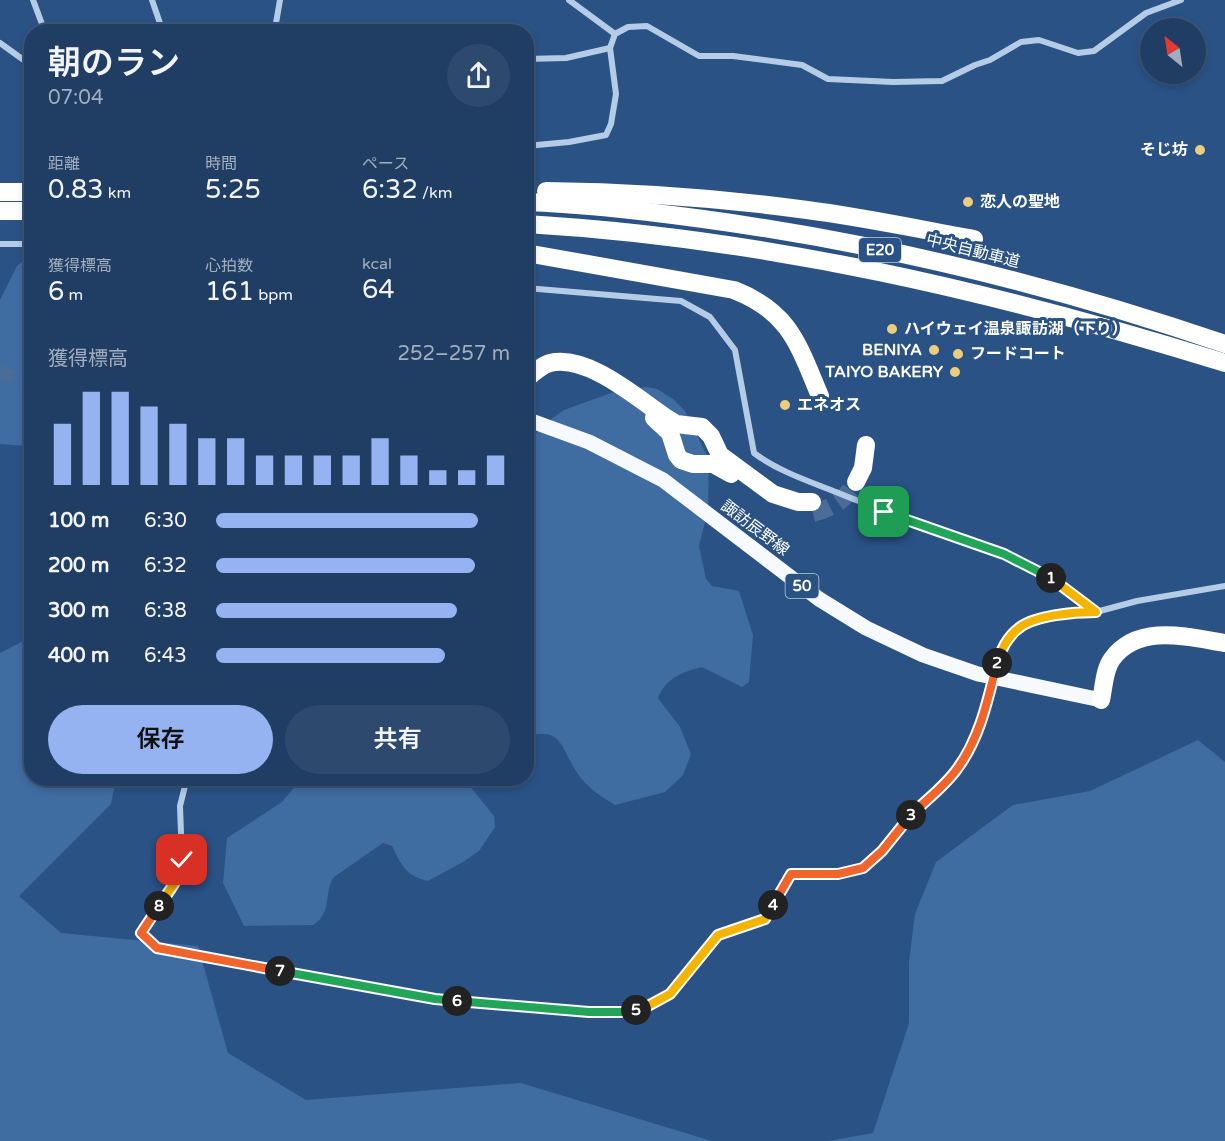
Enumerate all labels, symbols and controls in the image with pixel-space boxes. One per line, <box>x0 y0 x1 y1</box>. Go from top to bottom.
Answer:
north arrow <box>1140 18 1206 84</box>
map controls <box>1140 18 1206 84</box>
text: 朝のラン <box>48 44 180 83</box>
button: share <box>447 44 510 107</box>
text: 07:04 <box>48 86 103 110</box>
place label: そじ坊 <box>1140 140 1188 160</box>
marker: そじ坊 <box>1193 143 1207 157</box>
text: 距離 <box>48 154 80 174</box>
text: 時間 <box>205 154 237 174</box>
text: ペース <box>362 154 409 174</box>
text: 0.83 <box>48 174 104 205</box>
text: 5:25 <box>205 174 261 205</box>
text: 6:32 <box>362 174 418 205</box>
text: km <box>104 183 131 203</box>
text: /km <box>418 183 452 203</box>
place label: 恋人の聖地 <box>980 192 1060 212</box>
marker: 恋人の聖地 <box>961 195 975 209</box>
street label: 中央自動車道 <box>924 230 1022 272</box>
road number: E20 <box>859 238 901 262</box>
text: kcal <box>362 254 392 274</box>
text: 獲得標高 <box>48 256 112 276</box>
text: 心拍数 <box>205 256 253 276</box>
text: 64 <box>362 274 395 305</box>
text: 6 <box>48 276 64 307</box>
text: 161 <box>205 276 254 307</box>
text: m <box>64 285 83 305</box>
text: bpm <box>254 285 293 305</box>
place label: ハイウェイ温泉諏訪湖（下り） <box>904 319 1128 339</box>
marker: ハイウェイ温泉諏訪湖（下り） <box>885 322 899 336</box>
place label: BENIYA <box>862 340 922 360</box>
text: 252–257 m <box>397 342 510 366</box>
marker: BENIYA <box>927 343 941 357</box>
place label: フードコート <box>970 344 1066 364</box>
text: 獲得標高 <box>48 347 128 371</box>
marker: フードコート <box>951 347 965 361</box>
place label: TAIYO BAKERY <box>824 362 944 382</box>
marker: TAIYO BAKERY <box>948 365 962 379</box>
place label: エネオス <box>797 395 861 415</box>
marker: エネオス <box>778 398 792 412</box>
pin <box>858 486 909 537</box>
icon: arrive <box>867 495 900 528</box>
street label: 諏訪辰野線 <box>717 496 793 560</box>
text: 100 m <box>48 509 109 533</box>
text: 6:30 <box>144 509 187 533</box>
text: 200 m <box>48 554 109 578</box>
text: 6:32 <box>144 554 187 578</box>
pin: 1 <box>1036 563 1066 593</box>
text: 1 <box>1046 568 1056 588</box>
road number: 50 <box>786 574 818 598</box>
text: 300 m <box>48 599 109 623</box>
text: 6:38 <box>144 599 187 623</box>
text: 400 m <box>48 644 109 668</box>
text: 6:43 <box>144 644 187 668</box>
pin: 2 <box>982 648 1012 678</box>
text: 2 <box>992 653 1002 673</box>
button: 保存 <box>48 705 273 774</box>
button: 共有 <box>285 705 510 774</box>
pin: 3 <box>896 800 926 830</box>
text: 3 <box>906 805 916 825</box>
pin <box>156 834 207 885</box>
icon: check <box>165 843 198 876</box>
pin: 4 <box>758 890 788 920</box>
pin: 8 <box>144 891 174 921</box>
text: 4 <box>768 895 778 915</box>
text: 8 <box>154 896 164 916</box>
pin: 7 <box>265 956 295 986</box>
text: 7 <box>275 961 285 981</box>
pin: 6 <box>442 986 472 1016</box>
text: 6 <box>452 991 462 1011</box>
pin: 5 <box>621 995 651 1025</box>
text: 5 <box>631 1000 641 1020</box>

